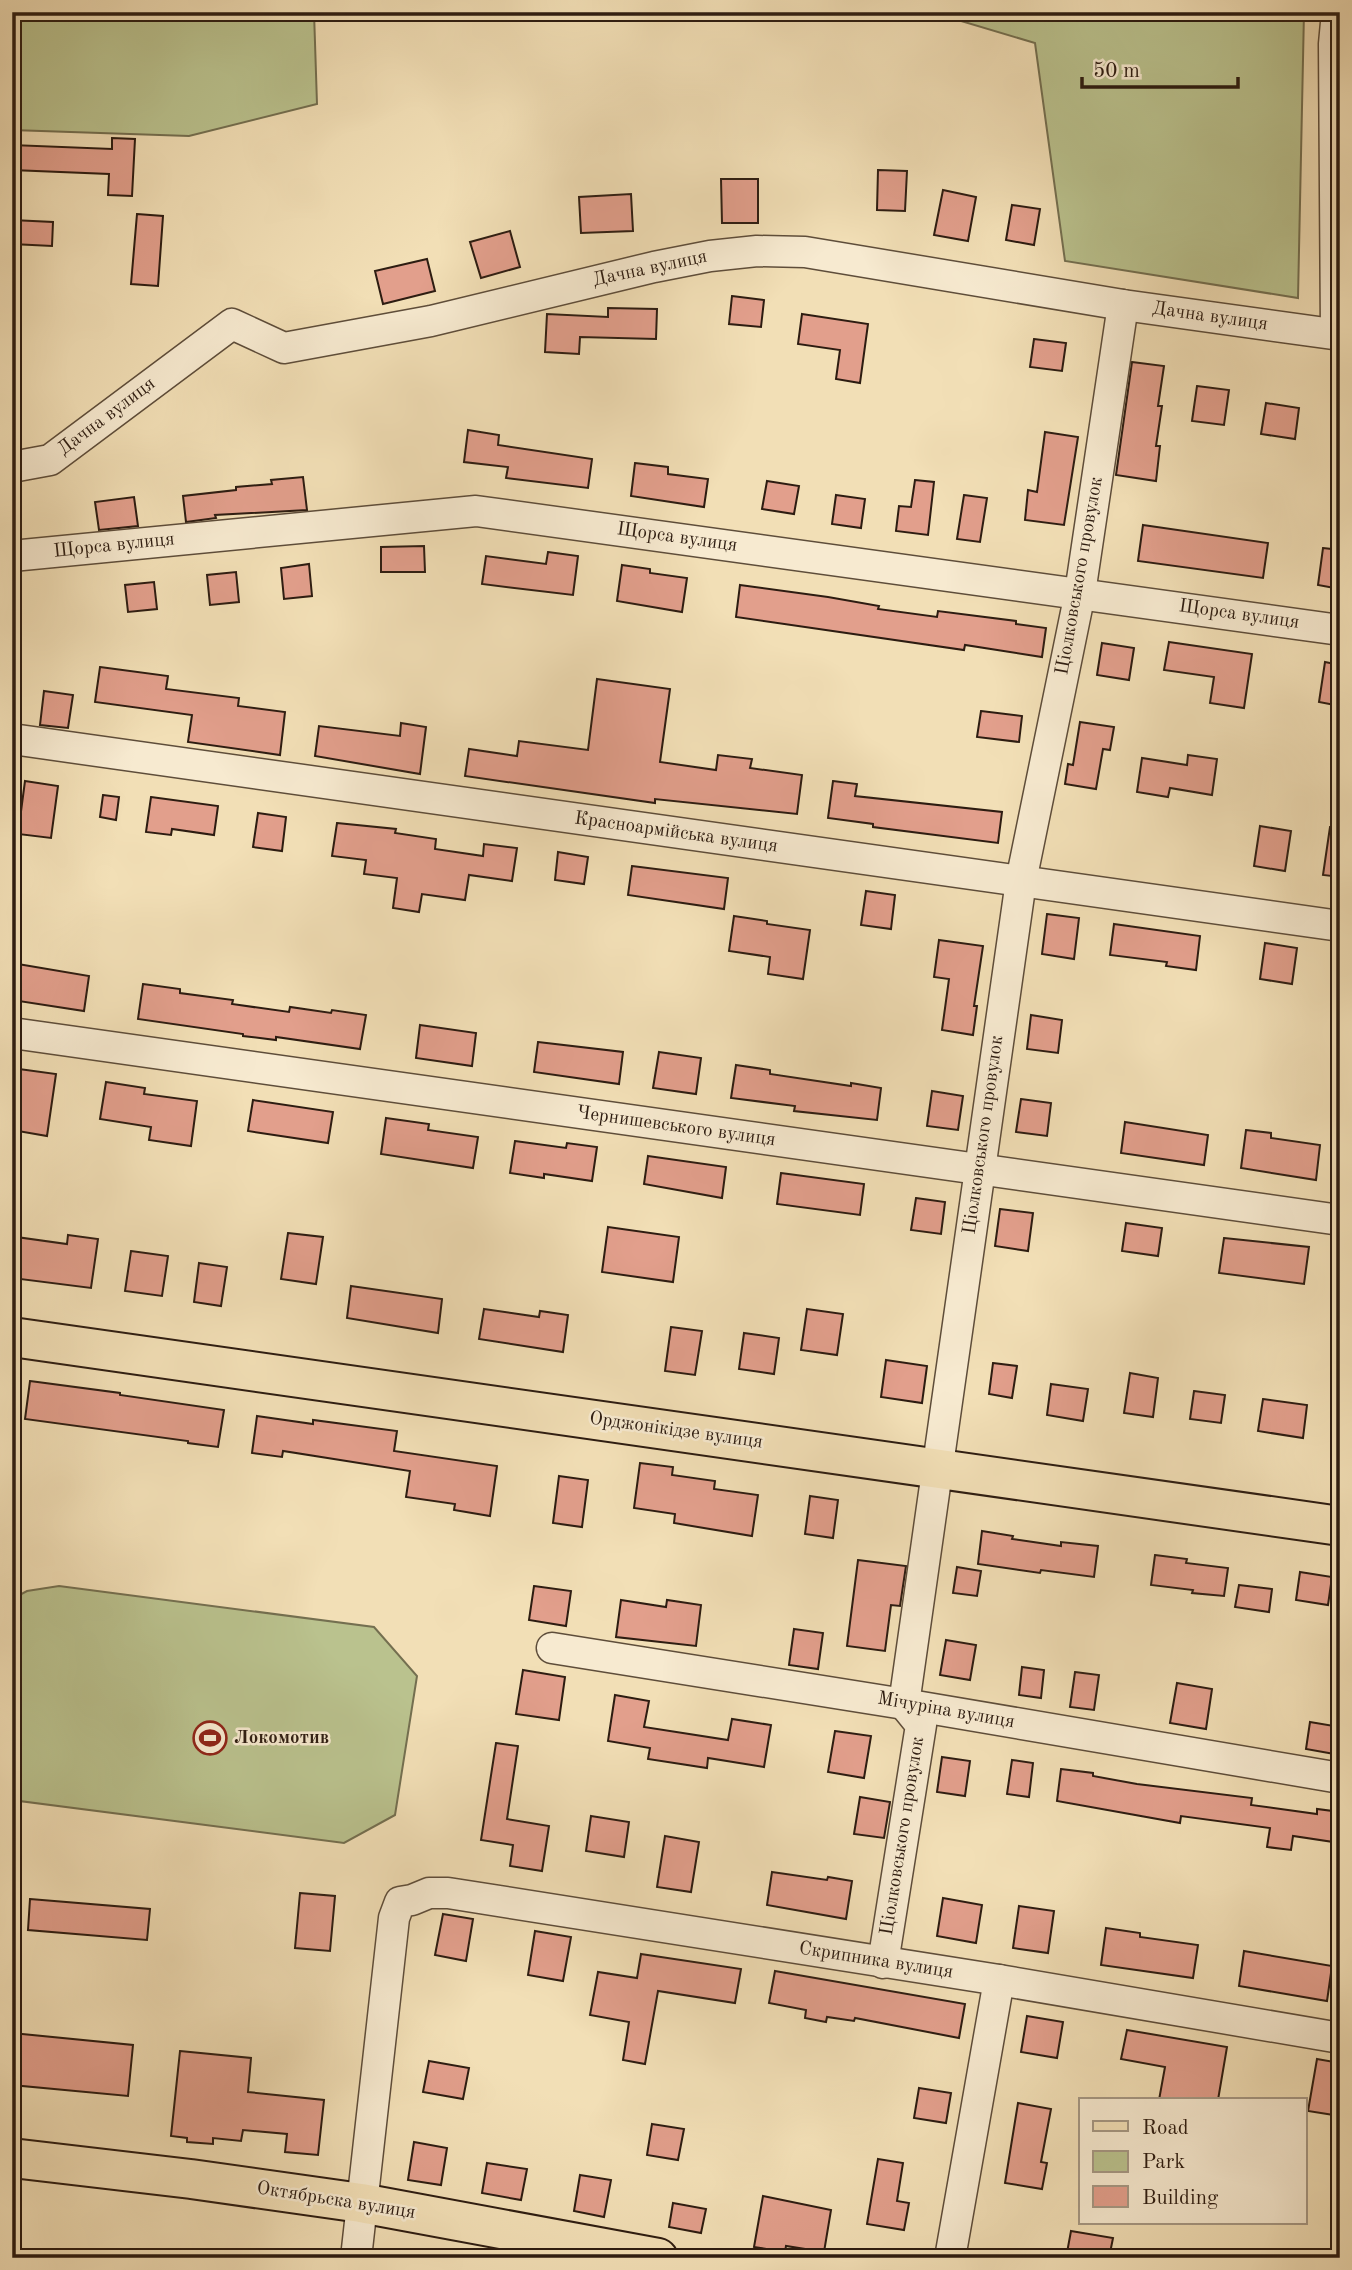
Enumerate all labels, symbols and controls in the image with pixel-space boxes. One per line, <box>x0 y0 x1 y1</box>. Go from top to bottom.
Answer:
scale bar <box>1082 46 1238 90</box>
text: 50 m <box>1093 61 1140 82</box>
street label: Дачна вулиця <box>591 248 709 290</box>
street label: Дачна вулиця <box>1151 300 1269 335</box>
street label: Дачна вулиця <box>55 374 159 460</box>
street label: Ціолковського провулок <box>1053 475 1107 677</box>
street label: Щорса вулиця <box>615 520 739 556</box>
street label: Щорса вулиця <box>53 530 176 562</box>
street label: Щорса вулиця <box>1177 597 1301 633</box>
street label: Красноармійська вулиця <box>573 809 779 857</box>
street label: Ціолковського провулок <box>961 1034 1007 1236</box>
street label: Чернишевського вулиця <box>575 1104 777 1150</box>
street label: Орджонікідзе вулиця <box>588 1409 764 1453</box>
street label: Мічуріна вулиця <box>876 1690 1016 1732</box>
sports icon: Локомотив <box>191 1719 229 1757</box>
place label: Локомотив <box>234 1729 329 1748</box>
street label: Ціолковського провулок <box>878 1735 928 1937</box>
street label: Скрипника вулиця <box>798 1939 955 1983</box>
legend <box>1079 2098 1306 2224</box>
text: Road <box>1142 2118 1189 2139</box>
text: Park <box>1142 2152 1185 2173</box>
street label: Октябрьска вулиця <box>255 2179 417 2223</box>
text: Building <box>1142 2188 1219 2209</box>

